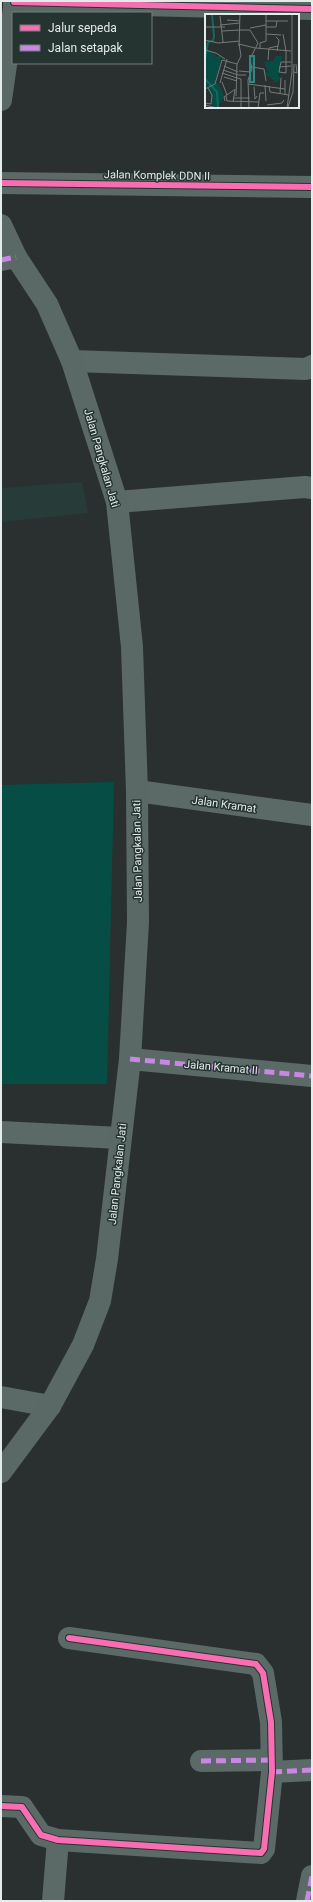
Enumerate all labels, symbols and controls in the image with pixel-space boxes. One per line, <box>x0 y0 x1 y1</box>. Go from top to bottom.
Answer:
legend <box>12 12 152 64</box>
inset map <box>205 14 299 108</box>
text: Jalur sepeda <box>48 21 117 35</box>
text: Jalan setapak <box>48 41 123 55</box>
street label: Jalan Komplek DDN II <box>104 168 210 183</box>
street label: Jalan Pangkalan Jati <box>81 407 122 509</box>
street label: Jalan Kramat <box>191 794 257 816</box>
street label: Jalan Pangkalan Jati <box>130 800 145 902</box>
street label: Jalan Kramat II <box>184 1058 258 1077</box>
street label: Jalan Pangkalan Jati <box>106 1123 129 1225</box>

